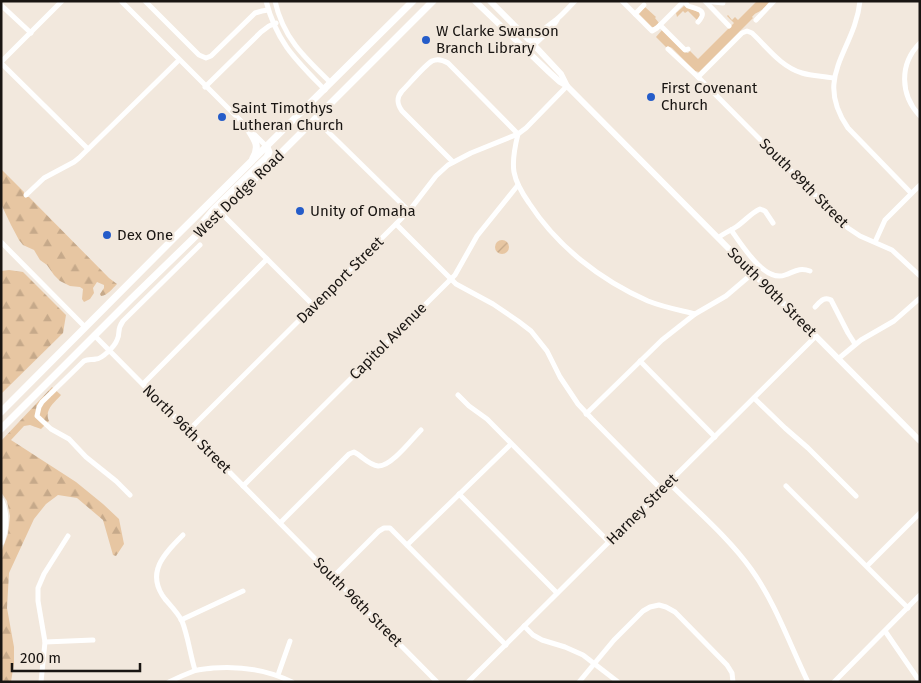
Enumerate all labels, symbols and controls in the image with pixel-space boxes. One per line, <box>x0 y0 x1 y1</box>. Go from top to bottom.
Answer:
place label: W Clarke Swanson Branch Library <box>436 22 559 57</box>
marker: W Clarke Swanson Branch Library <box>420 34 432 46</box>
place label: First Covenant Church <box>661 79 758 114</box>
marker: First Covenant Church <box>645 91 657 103</box>
place label: Saint Timothys Lutheran Church <box>232 99 344 134</box>
marker: Saint Timothys Lutheran Church <box>216 111 228 123</box>
street label: South 89th Street <box>756 135 853 232</box>
street label: West Dodge Road <box>190 146 288 242</box>
place label: Unity of Omaha <box>310 202 416 220</box>
marker: Unity of Omaha <box>294 205 306 217</box>
place label: Dex One <box>117 226 173 244</box>
marker: Dex One <box>101 229 113 241</box>
street label: Davenport Street <box>293 232 388 327</box>
street label: South 90th Street <box>724 244 821 341</box>
street label: Capitol Avenue <box>346 299 430 383</box>
street label: North 96th Street <box>139 381 235 477</box>
street label: Harney Street <box>603 469 682 548</box>
street label: South 96th Street <box>310 554 407 651</box>
scale bar <box>12 640 140 672</box>
text: 200 m <box>20 649 61 667</box>

